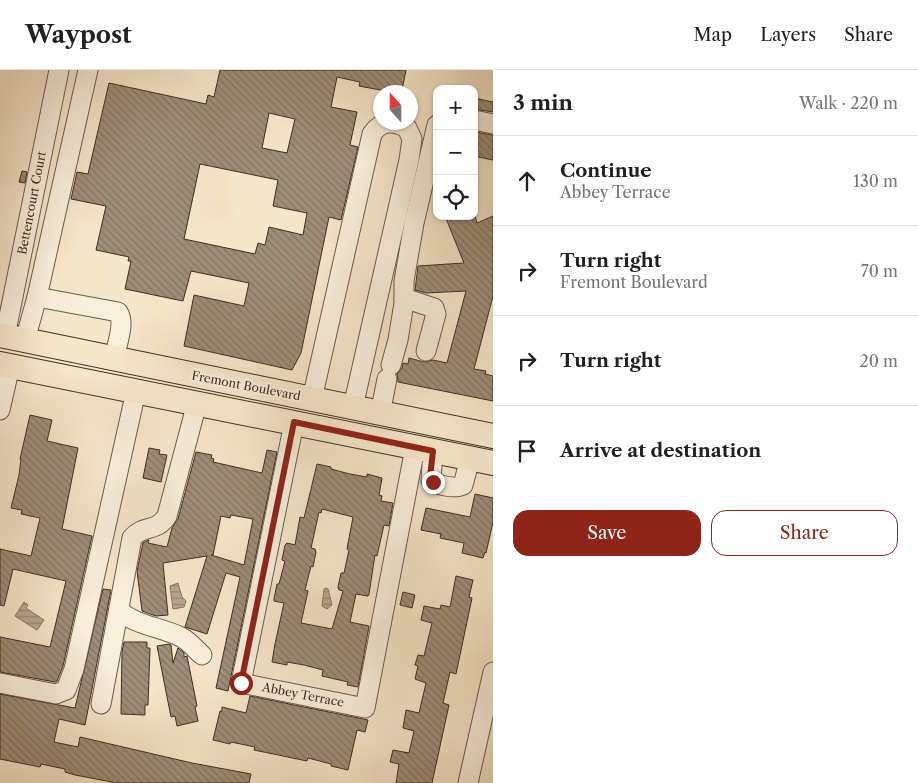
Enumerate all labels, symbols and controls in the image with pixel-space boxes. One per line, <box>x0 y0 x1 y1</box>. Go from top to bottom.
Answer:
text: Waypost <box>25 20 132 49</box>
text: Map <box>694 24 732 46</box>
text: Layers <box>760 24 816 46</box>
text: Share <box>844 24 893 46</box>
north arrow <box>373 85 418 130</box>
map controls <box>433 85 478 220</box>
button: + <box>433 85 478 130</box>
text: 3 min <box>513 90 573 115</box>
text: Walk · 220 m <box>799 93 898 113</box>
button: − <box>433 130 478 175</box>
street label: Bettencourt Court <box>14 149 49 256</box>
text: Continue <box>560 159 652 182</box>
icon: ahead <box>513 167 541 195</box>
text: 130 m <box>853 171 898 191</box>
button: locate <box>433 175 478 220</box>
text: Abbey Terrace <box>560 182 671 202</box>
text: Turn right <box>560 249 661 272</box>
icon: right <box>513 257 541 285</box>
text: 70 m <box>861 261 898 281</box>
text: Fremont Boulevard <box>560 272 708 292</box>
icon: right <box>513 347 541 375</box>
text: Turn right <box>560 349 661 372</box>
text: 20 m <box>859 351 898 371</box>
street label: Fremont Boulevard <box>190 368 303 404</box>
icon: arrive <box>513 437 541 465</box>
text: Arrive at destination <box>560 439 761 462</box>
route end <box>422 471 445 494</box>
button: Save <box>513 510 701 556</box>
button: Share <box>711 510 898 556</box>
route start <box>230 672 253 695</box>
street label: Abbey Terrace <box>260 679 346 710</box>

